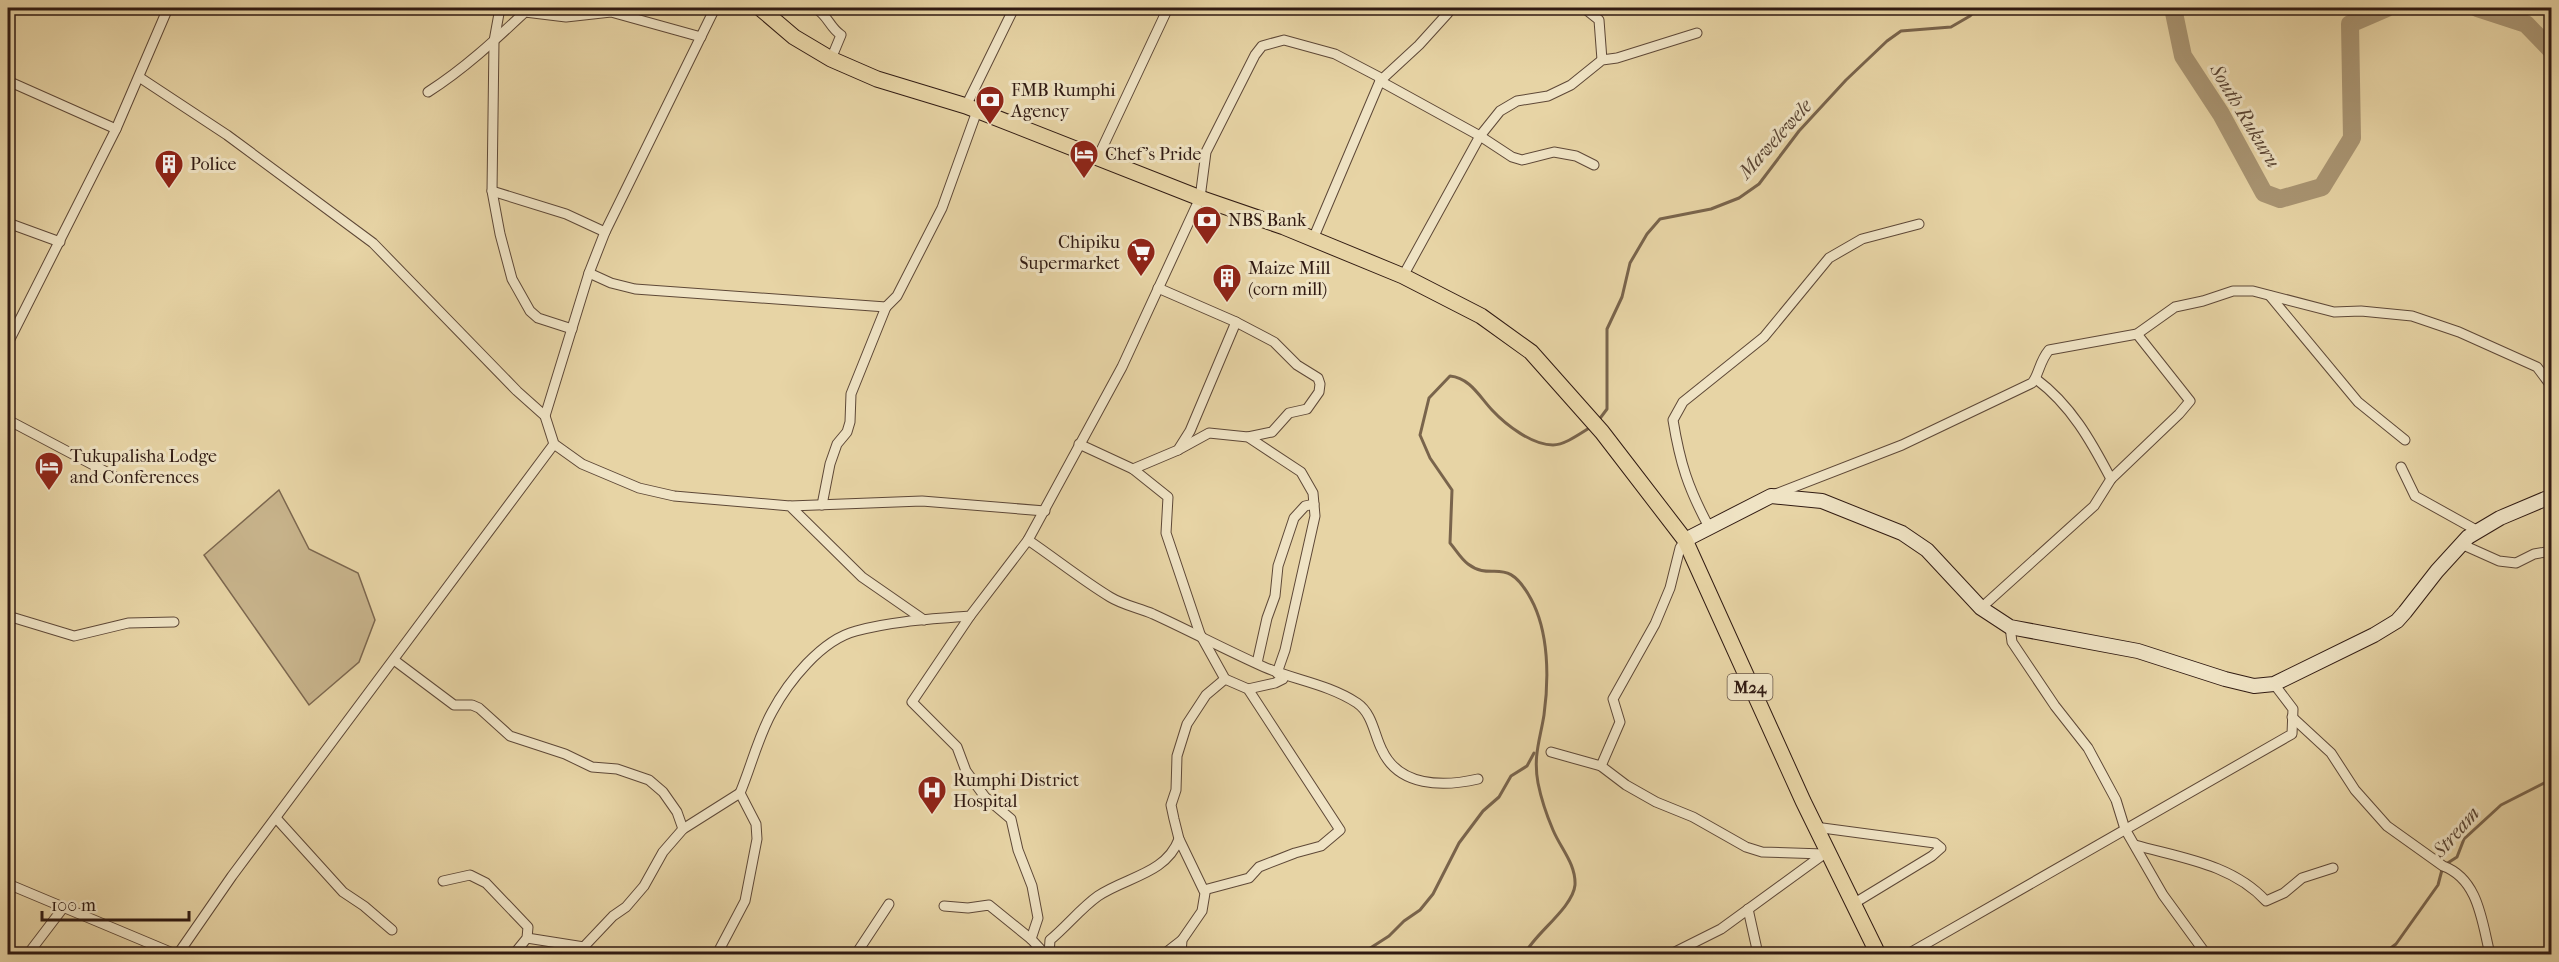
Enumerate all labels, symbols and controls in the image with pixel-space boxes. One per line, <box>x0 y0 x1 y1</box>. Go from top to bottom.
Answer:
water label: South Rukuru <box>2205 59 2285 172</box>
place label: FMB Rumphi Agency <box>1010 80 1116 122</box>
bank icon: FMB Rumphi Agency <box>974 84 1006 126</box>
water label: Mawelewele <box>1732 94 1817 185</box>
hotel icon: Chef's Pride <box>1068 138 1100 180</box>
place label: Chef's Pride <box>1105 144 1201 165</box>
building icon: Police <box>153 148 185 190</box>
place label: Police <box>190 154 237 175</box>
bank icon: NBS Bank <box>1191 204 1223 246</box>
place label: NBS Bank <box>1228 210 1307 231</box>
place label: Chipiku Supermarket <box>1019 232 1121 274</box>
supermarket icon: Chipiku Supermarket <box>1125 236 1157 278</box>
place label: Maize Mill (corn mill) <box>1248 258 1331 300</box>
building icon: Maize Mill (corn mill) <box>1211 262 1243 304</box>
place label: Tukupalisha Lodge and Conferences <box>70 446 217 488</box>
hotel icon: Tukupalisha Lodge and Conferences <box>33 450 65 492</box>
road number: M24 <box>1728 674 1772 700</box>
place label: Rumphi District Hospital <box>953 770 1080 812</box>
hospital icon: Rumphi District Hospital <box>916 774 948 816</box>
water label: Stream <box>2427 802 2484 863</box>
scale bar <box>42 884 189 922</box>
text: 100 m <box>51 895 96 916</box>

